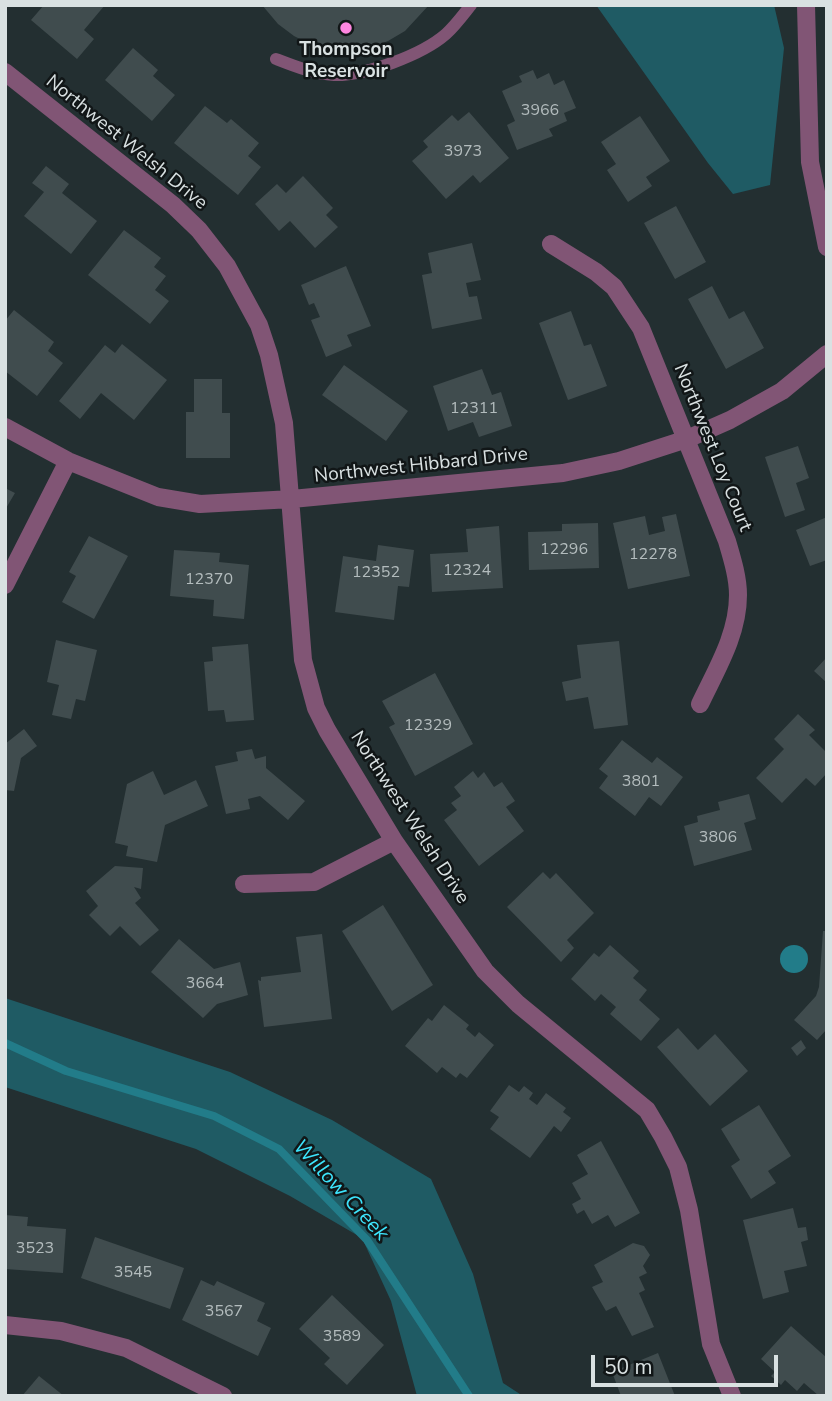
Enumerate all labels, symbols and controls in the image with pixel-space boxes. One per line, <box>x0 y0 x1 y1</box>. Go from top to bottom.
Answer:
marker: Thompson Reservoir <box>338 20 354 36</box>
place label: Thompson Reservoir <box>299 39 393 83</box>
street label: Northwest Welsh Drive <box>41 71 211 215</box>
house number: 3966 <box>521 101 559 121</box>
house number: 3973 <box>444 142 482 162</box>
street label: Northwest Loy Court <box>668 361 756 535</box>
house number: 12311 <box>450 399 498 419</box>
street label: Northwest Hibbard Drive <box>313 443 529 489</box>
house number: 12296 <box>540 540 588 560</box>
house number: 12278 <box>629 545 677 565</box>
house number: 12324 <box>443 561 491 581</box>
house number: 12352 <box>352 563 400 583</box>
house number: 12370 <box>185 570 233 590</box>
house number: 12329 <box>404 716 452 736</box>
street label: Northwest Welsh Drive <box>345 727 473 909</box>
house number: 3801 <box>622 772 660 792</box>
house number: 3806 <box>699 828 737 848</box>
house number: 3664 <box>186 974 224 994</box>
water label: Willow Creek <box>287 1135 393 1247</box>
house number: 3523 <box>16 1239 54 1259</box>
house number: 3545 <box>114 1263 152 1283</box>
house number: 3567 <box>205 1302 243 1322</box>
house number: 3589 <box>323 1327 361 1347</box>
scale bar <box>594 1342 781 1386</box>
text: 50 m <box>604 1353 653 1381</box>

